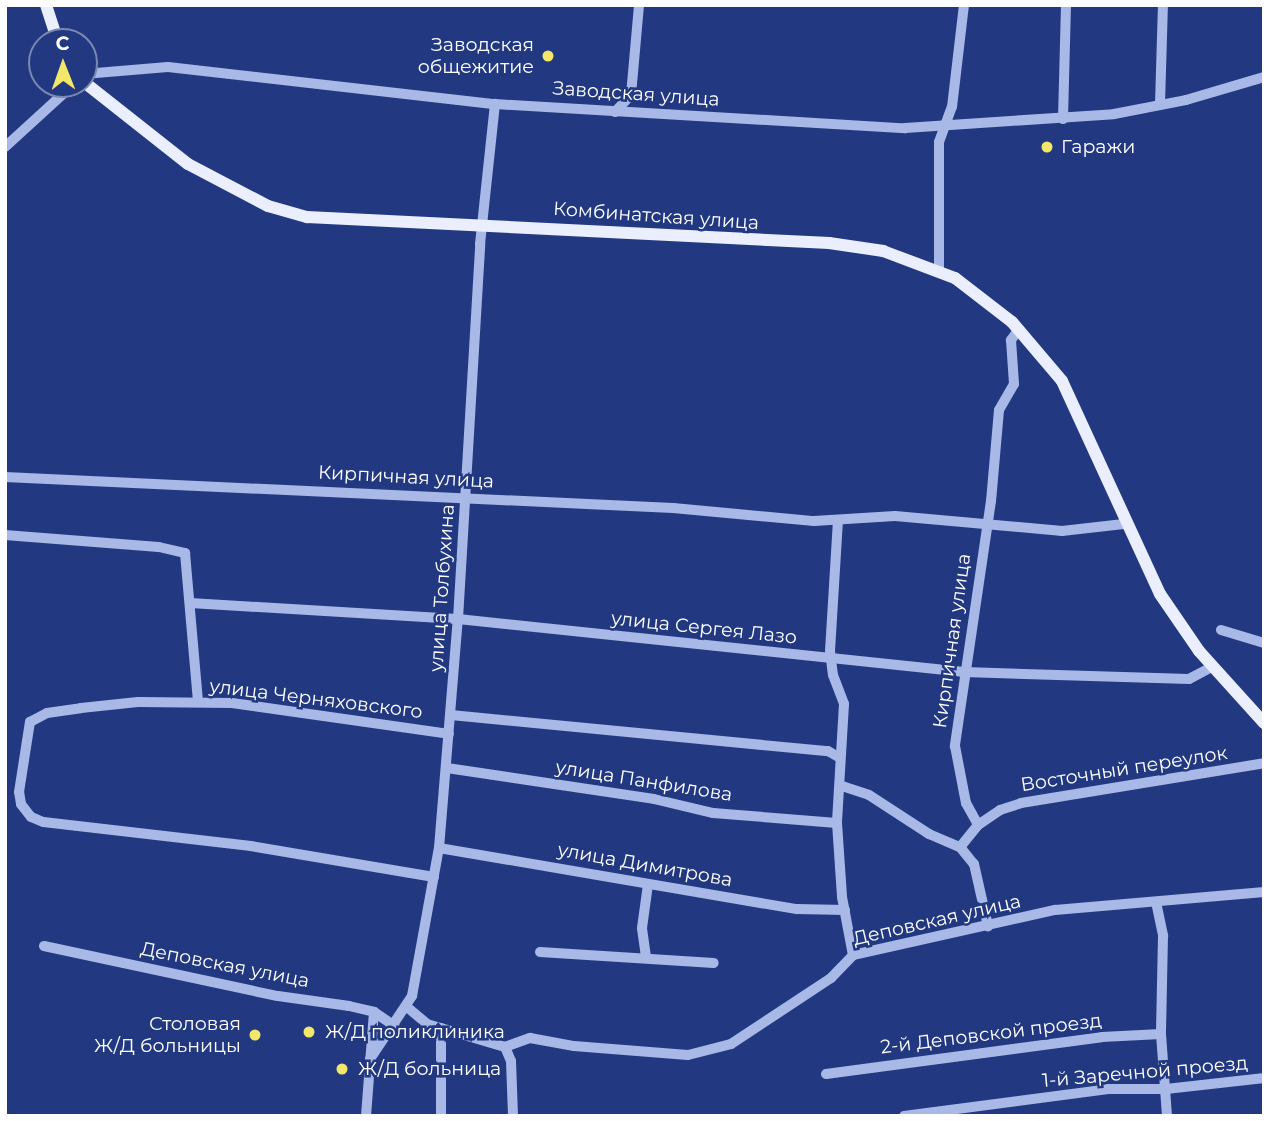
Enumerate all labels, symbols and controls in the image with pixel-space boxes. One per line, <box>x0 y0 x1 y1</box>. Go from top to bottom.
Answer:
north arrow <box>28 28 98 98</box>
text: С <box>56 32 70 55</box>
place label: Заводская общежитие <box>418 34 534 78</box>
marker: Заводская общежитие <box>540 48 556 64</box>
street label: Заводская улица <box>552 77 720 111</box>
place label: Гаражи <box>1061 136 1135 158</box>
marker: Гаражи <box>1039 139 1055 155</box>
street label: Комбинатская улица <box>552 197 760 235</box>
street label: Кирпичная улица <box>317 461 495 493</box>
street label: улица Толбухина <box>425 503 459 673</box>
street label: Кирпичная улица <box>928 552 976 730</box>
street label: улица Сергея Лазо <box>610 607 798 649</box>
street label: улица Черняховского <box>208 675 424 723</box>
street label: Восточный переулок <box>1019 741 1229 797</box>
street label: улица Панфилова <box>554 756 734 806</box>
street label: улица Димитрова <box>556 838 734 892</box>
street label: Деповская улица <box>851 890 1023 950</box>
street label: Деповская улица <box>139 937 311 993</box>
street label: 2-й Деповской проезд <box>879 1009 1103 1059</box>
place label: Столовая Ж/Д больницы <box>94 1013 241 1057</box>
place label: Ж/Д поликлиника <box>325 1021 505 1043</box>
marker: Ж/Д поликлиника <box>299 1022 319 1042</box>
marker: Столовая Ж/Д больницы <box>247 1027 263 1043</box>
street label: 1-й Заречной проезд <box>1041 1052 1249 1092</box>
place label: Ж/Д больница <box>358 1058 501 1080</box>
marker: Ж/Д больница <box>332 1059 352 1079</box>

